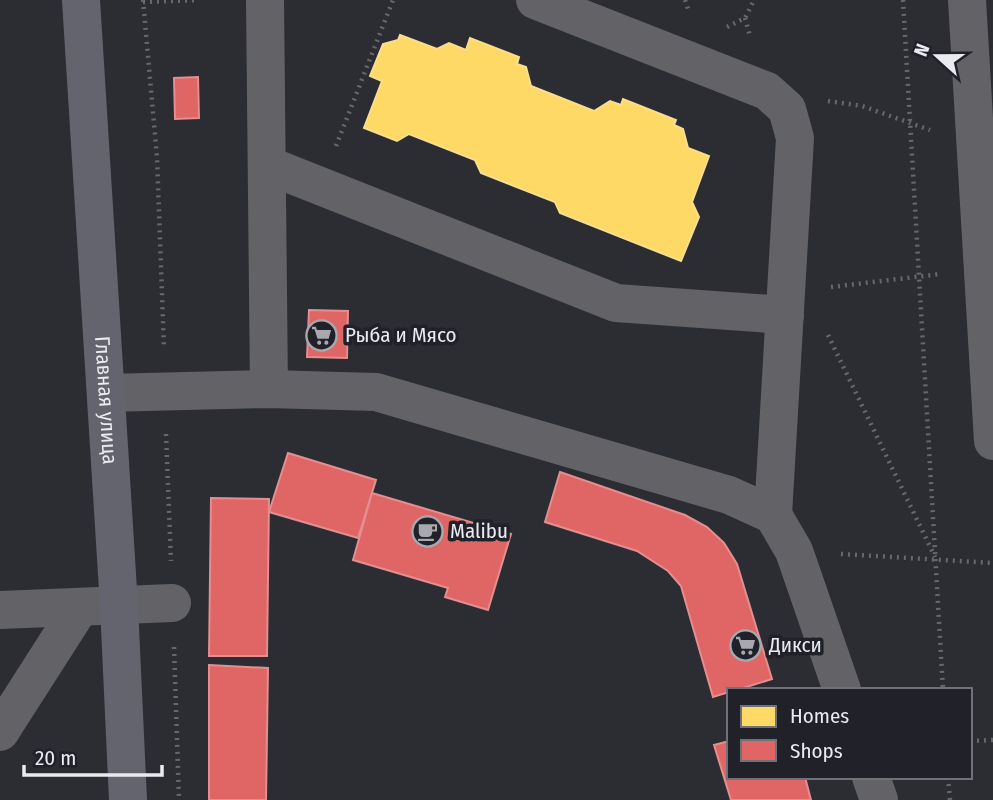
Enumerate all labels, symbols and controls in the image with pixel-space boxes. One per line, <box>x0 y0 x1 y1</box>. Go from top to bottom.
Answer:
north arrow <box>902 21 972 91</box>
text: N <box>909 41 934 60</box>
supermarket icon: Рыба и Мясо <box>305 318 339 352</box>
place label: Рыба и Мясо <box>345 322 457 348</box>
street label: Главная улица <box>89 335 123 465</box>
cafe icon: Malibu <box>410 514 444 548</box>
place label: Malibu <box>450 518 508 544</box>
supermarket icon: Дикси <box>729 628 763 662</box>
place label: Дикси <box>768 632 822 658</box>
legend <box>727 688 972 779</box>
text: Homes <box>790 703 849 729</box>
scale bar <box>24 734 163 778</box>
text: Shops <box>790 738 843 764</box>
text: 20 m <box>35 745 76 771</box>

